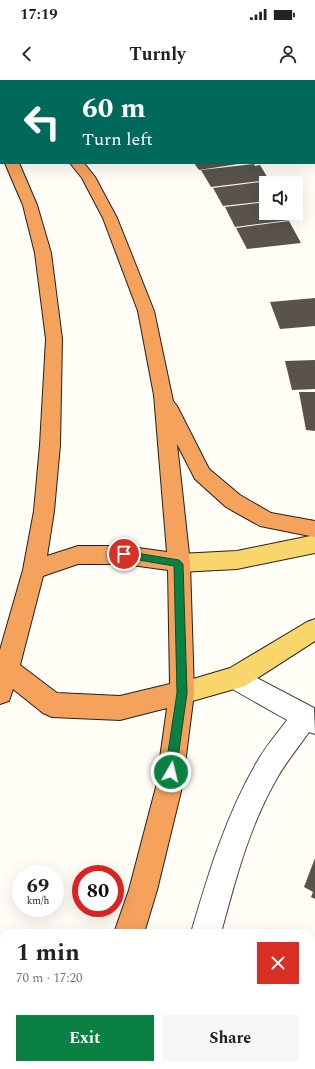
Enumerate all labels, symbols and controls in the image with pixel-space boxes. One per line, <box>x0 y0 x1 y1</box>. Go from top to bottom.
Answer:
text: 17:19 <box>20 3 58 26</box>
text: Turnly <box>129 41 186 68</box>
icon: back <box>16 43 38 65</box>
icon: person <box>277 43 299 65</box>
text: 60 m <box>82 87 146 130</box>
icon: left <box>16 96 68 148</box>
text: Turn left <box>82 126 153 153</box>
map controls <box>259 176 303 220</box>
button: sound <box>259 176 303 220</box>
pin <box>107 537 141 571</box>
icon: arrive <box>113 543 135 565</box>
position arrow <box>150 751 192 793</box>
speed limit sign: 80 <box>72 865 124 917</box>
text: 69 <box>27 871 49 901</box>
text: km/h <box>27 893 49 909</box>
text: 1 min <box>16 935 80 971</box>
button: close <box>257 942 299 984</box>
text: 70 m · 17:20 <box>16 968 82 988</box>
button: Exit <box>16 1015 154 1061</box>
button: Share <box>162 1015 299 1061</box>

